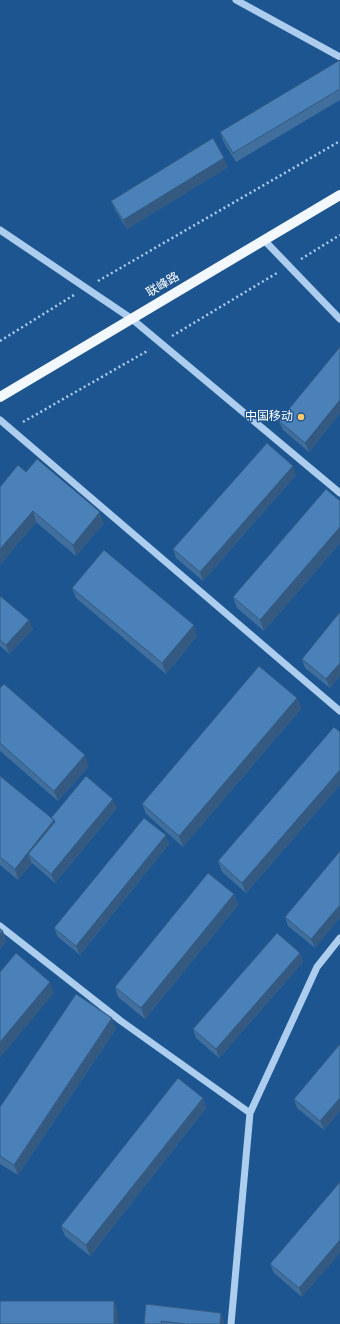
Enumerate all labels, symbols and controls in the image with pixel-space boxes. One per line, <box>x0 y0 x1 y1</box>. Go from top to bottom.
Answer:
street label: 联峰路 <box>144 270 182 300</box>
place label: 中国移动 <box>245 410 293 424</box>
marker: 中国移动 <box>296 412 306 422</box>

